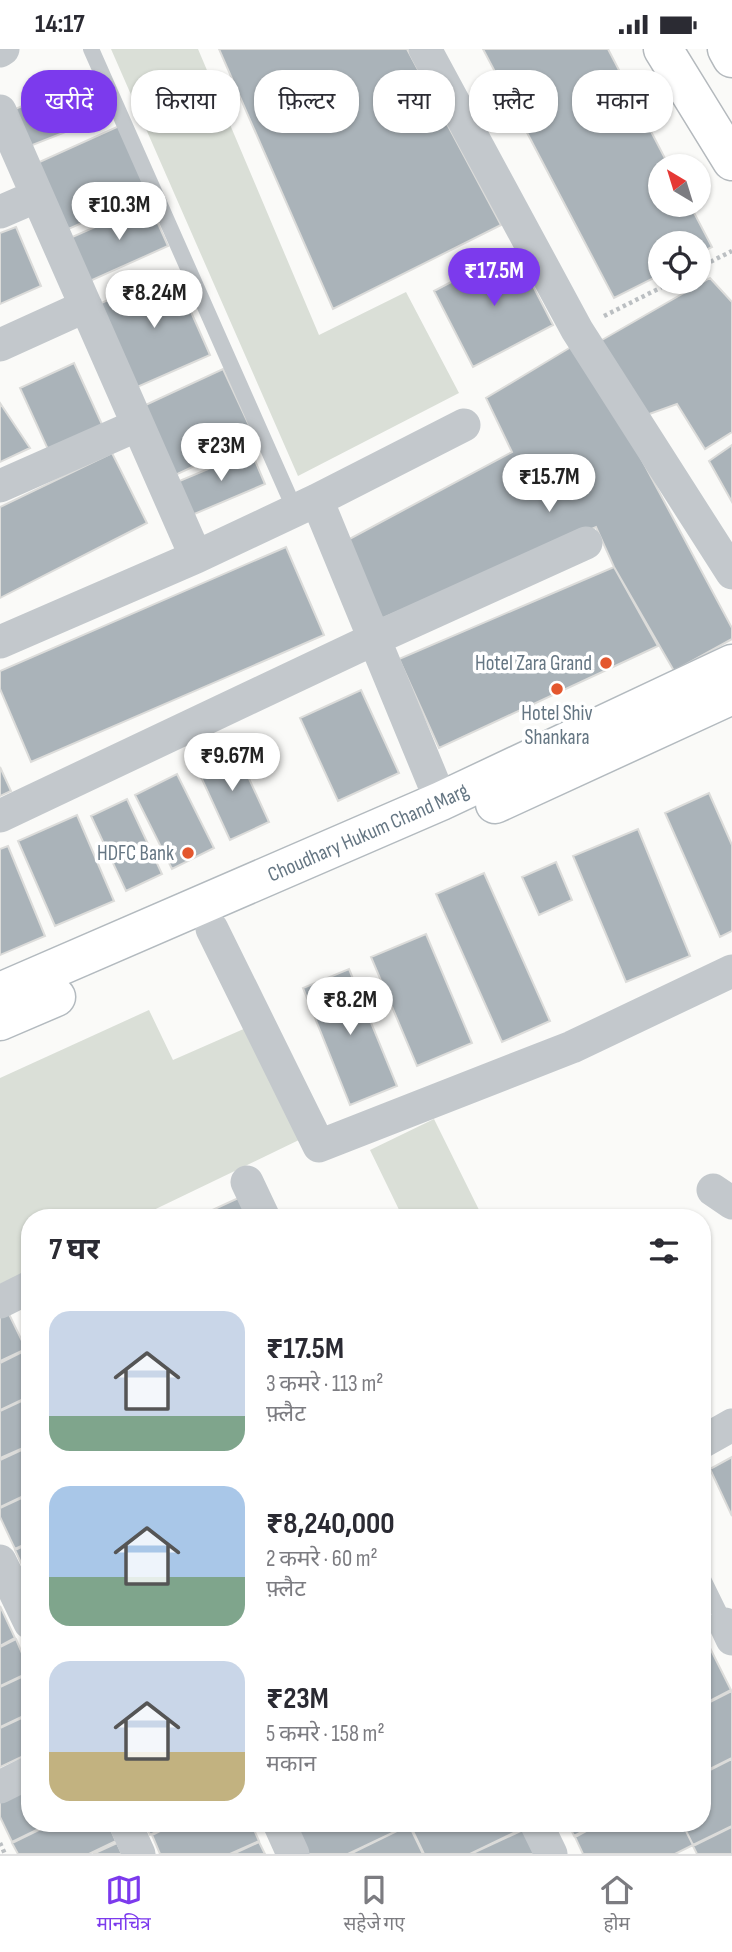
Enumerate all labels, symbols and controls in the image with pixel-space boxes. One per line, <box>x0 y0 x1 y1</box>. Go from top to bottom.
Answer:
text: 14:17 <box>35 9 85 40</box>
chip: खरीदें <box>21 70 117 133</box>
chip: किराया <box>131 70 240 133</box>
chip: फ़िल्टर <box>254 70 359 133</box>
chip: नया <box>373 70 455 133</box>
chip: फ़्लैट <box>469 70 558 133</box>
chip: मकान <box>572 70 673 133</box>
north arrow <box>648 154 710 217</box>
map controls <box>648 154 711 294</box>
pin: ₹10.3M <box>62 183 176 242</box>
text: ₹10.3M <box>88 191 150 219</box>
button: locate <box>648 231 711 294</box>
pin: ₹17.5M <box>437 249 551 308</box>
text: ₹17.5M <box>464 257 524 285</box>
pin: ₹8.24M <box>97 271 211 330</box>
text: ₹8.24M <box>122 279 186 307</box>
pin: ₹23M <box>180 423 262 483</box>
text: ₹23M <box>197 432 245 460</box>
pin: ₹15.7M <box>492 455 606 514</box>
text: ₹15.7M <box>518 463 580 491</box>
place label: Hotel Zara Grand <box>475 651 592 676</box>
marker: Hotel Zara Grand <box>598 655 614 671</box>
marker: Hotel Shiv Shankara <box>549 681 565 697</box>
place label: Hotel Shiv Shankara <box>521 701 593 750</box>
pin: ₹9.67M <box>175 733 289 793</box>
text: ₹9.67M <box>200 742 264 770</box>
street label: Choudhary Hukum Chand Marg <box>264 778 472 887</box>
place label: HDFC Bank <box>97 841 174 866</box>
marker: HDFC Bank <box>180 845 196 861</box>
pin: ₹8.2M <box>301 977 399 1037</box>
text: ₹8.2M <box>323 986 377 1014</box>
text: 7 घर <box>49 1232 99 1268</box>
icon: filters <box>645 1232 683 1270</box>
text: ₹17.5M <box>266 1331 344 1367</box>
icon: home <box>105 1339 189 1423</box>
text: 3 कमरे · 113 m² <box>266 1370 383 1398</box>
text: फ़्लैट <box>266 1400 306 1428</box>
text: ₹8,240,000 <box>266 1506 395 1542</box>
icon: home <box>105 1514 189 1598</box>
text: 2 कमरे · 60 m² <box>266 1545 378 1573</box>
text: फ़्लैट <box>266 1575 306 1603</box>
text: ₹23M <box>266 1681 329 1717</box>
icon: home <box>105 1689 189 1773</box>
text: 5 कमरे · 158 m² <box>266 1720 385 1748</box>
text: मकान <box>266 1750 316 1778</box>
tab: मानचित्र <box>96 1871 151 1938</box>
tab: सहेजे गए <box>344 1871 405 1938</box>
tab: होम <box>598 1871 636 1938</box>

